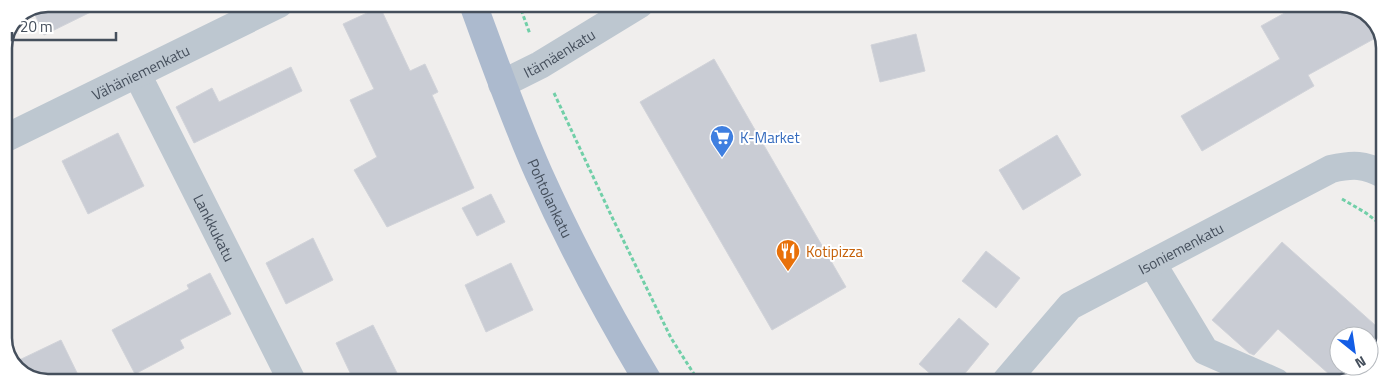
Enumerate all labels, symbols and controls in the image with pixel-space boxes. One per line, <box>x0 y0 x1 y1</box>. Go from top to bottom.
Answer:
scale bar <box>12 10 116 42</box>
text: 20 m <box>20 15 53 38</box>
street label: Itämäenkatu <box>519 23 599 83</box>
street label: Vähäniemenkatu <box>88 38 193 106</box>
supermarket icon: K-Market <box>709 124 735 158</box>
place label: K-Market <box>740 126 800 149</box>
street label: Pohtolankatu <box>522 155 579 241</box>
street label: Lankkukatu <box>188 190 241 265</box>
street label: Isoniemenkatu <box>1134 216 1227 280</box>
restaurant icon: Kotipizza <box>775 238 801 272</box>
place label: Kotipizza <box>806 240 864 263</box>
north arrow <box>1329 326 1379 376</box>
text: N <box>1351 351 1370 374</box>

